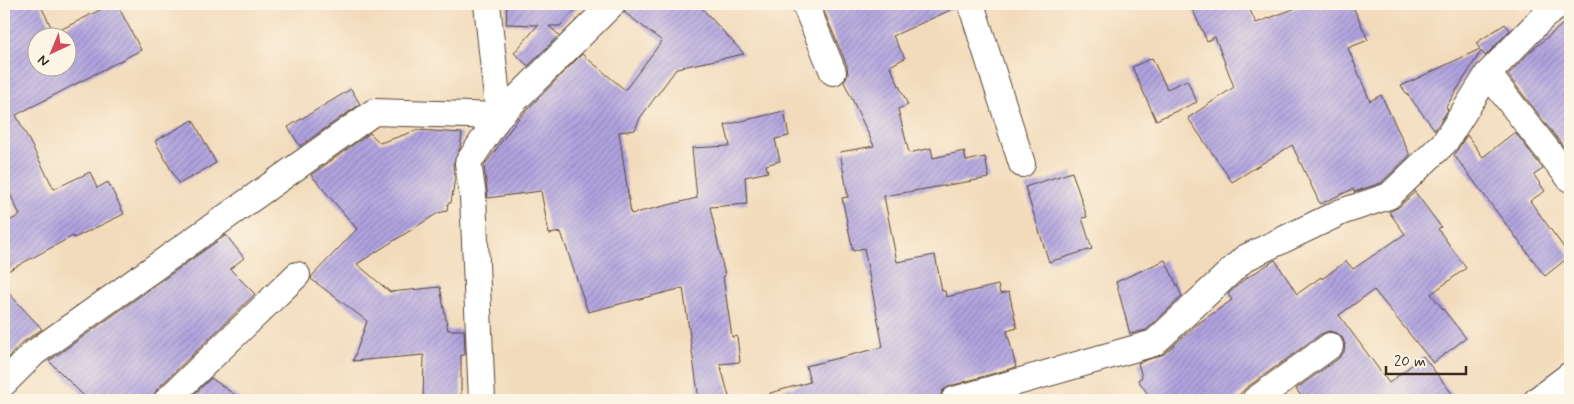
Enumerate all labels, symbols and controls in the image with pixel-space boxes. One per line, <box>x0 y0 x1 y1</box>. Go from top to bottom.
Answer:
north arrow <box>28 28 78 78</box>
text: N <box>34 51 53 70</box>
scale bar <box>1386 344 1466 376</box>
text: 20 m <box>1394 352 1426 372</box>

